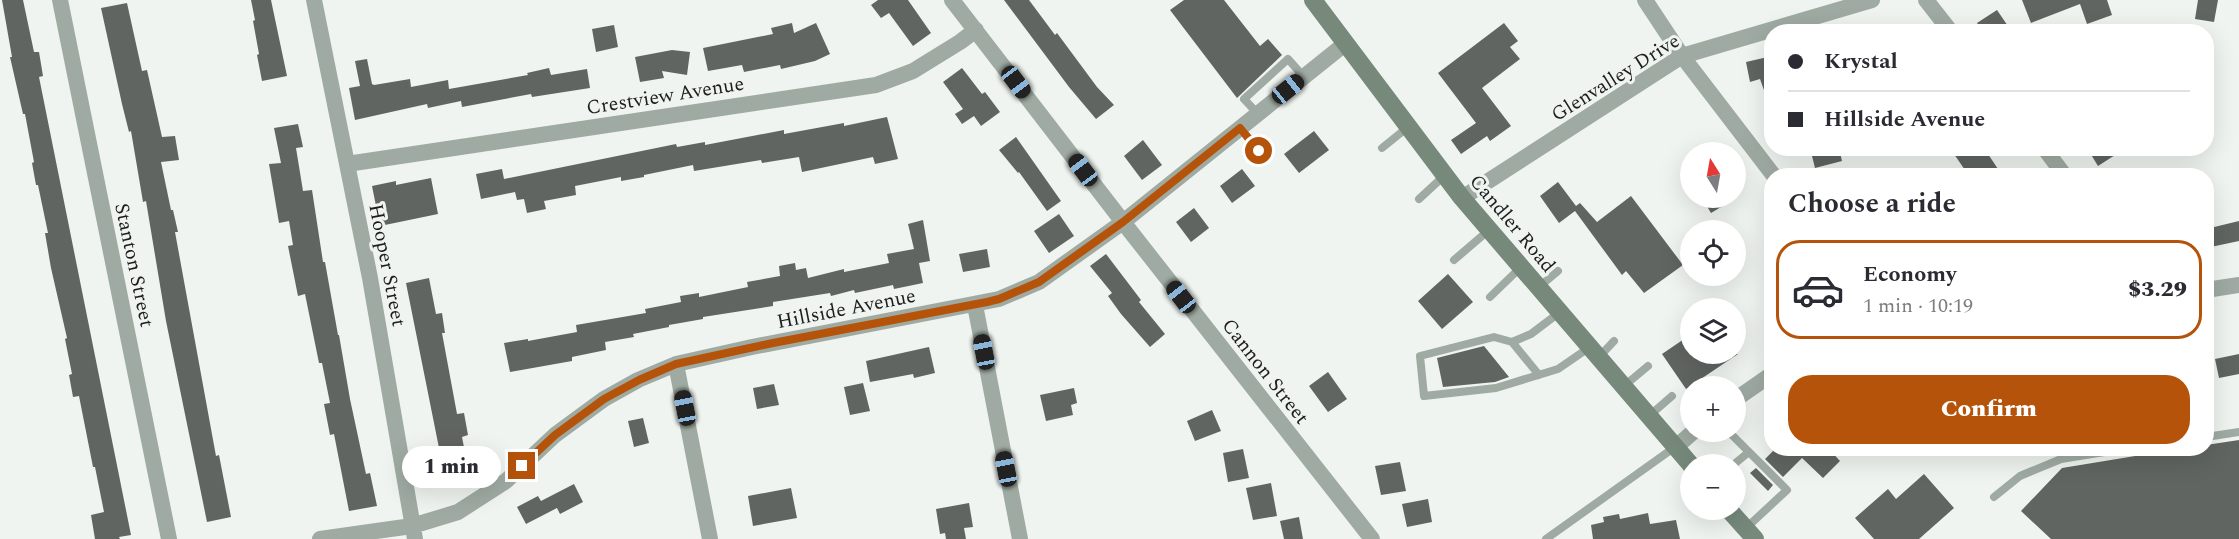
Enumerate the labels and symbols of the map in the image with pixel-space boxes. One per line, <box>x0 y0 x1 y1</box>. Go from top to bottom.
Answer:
street label: Glenvalley Drive <box>1545 26 1686 129</box>
car <box>998 62 1034 102</box>
street label: Crestview Avenue <box>584 69 746 123</box>
car <box>1268 71 1308 107</box>
route start <box>1245 137 1272 164</box>
north arrow <box>1680 142 1746 208</box>
car <box>1065 150 1101 190</box>
street label: Candler Road <box>1462 168 1563 280</box>
street label: Stanton Street <box>106 200 162 330</box>
street label: Hooper Street <box>360 201 414 329</box>
car <box>1163 277 1199 317</box>
street label: Hillside Avenue <box>774 281 918 337</box>
street label: Cannon Street <box>1214 312 1316 431</box>
car <box>972 333 996 371</box>
car <box>673 389 697 427</box>
callout: 1 min <box>402 445 501 487</box>
car <box>994 450 1018 488</box>
route end <box>508 452 535 479</box>

